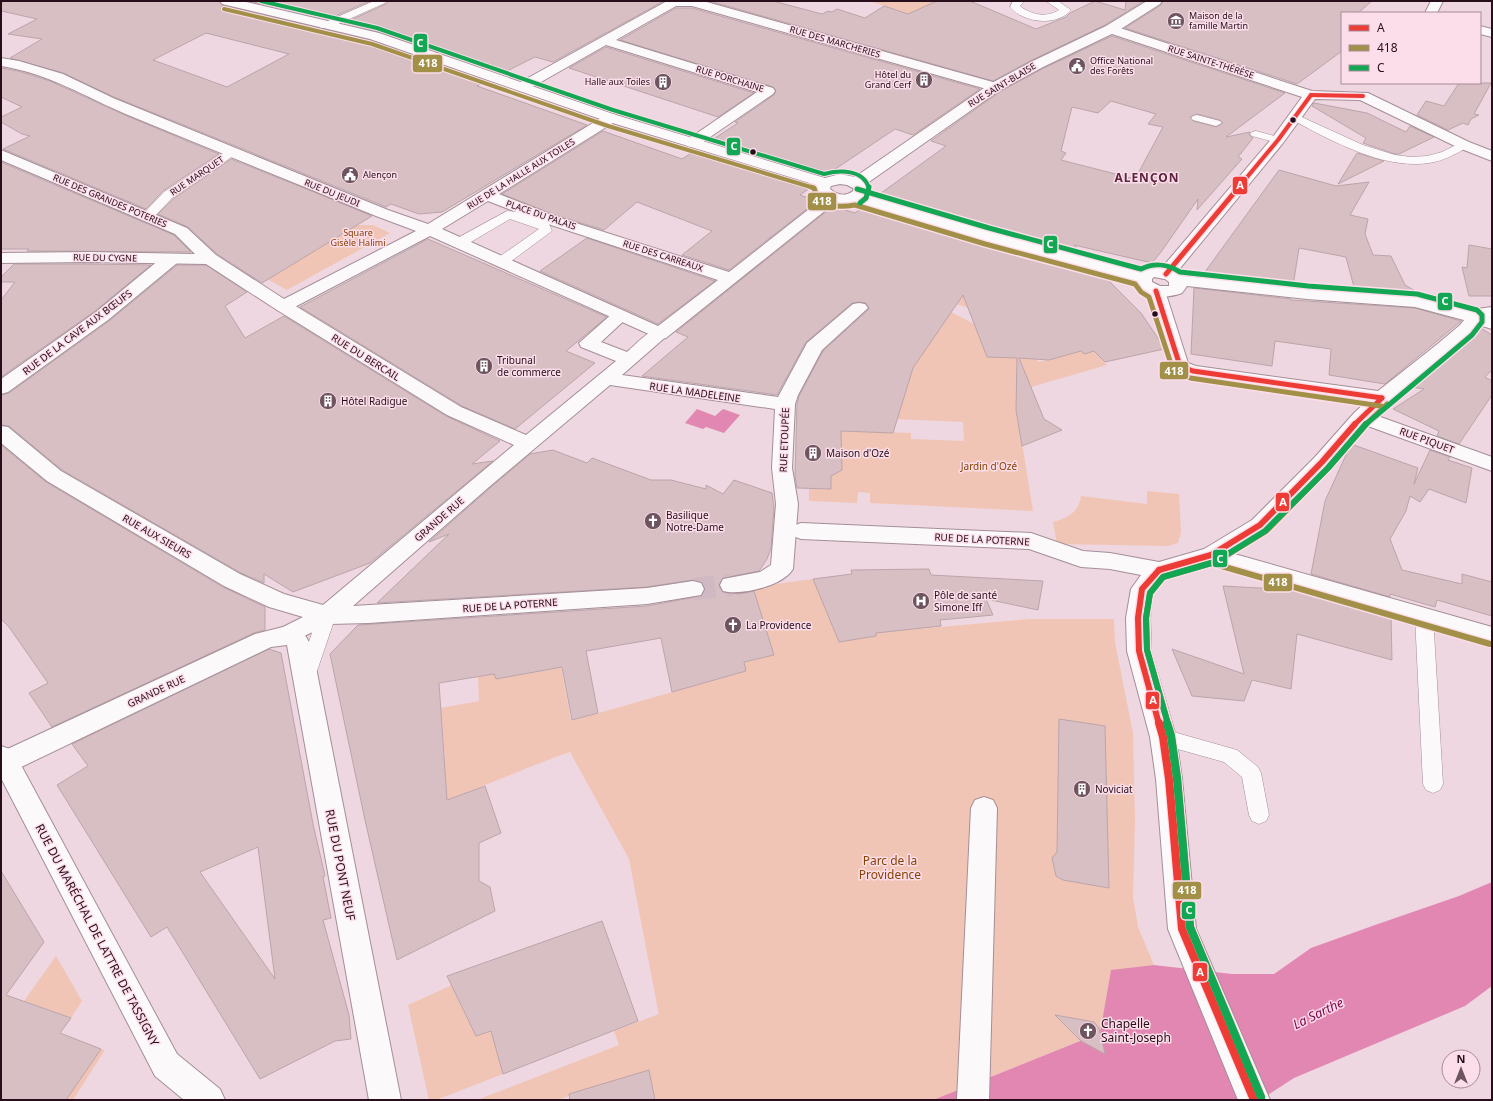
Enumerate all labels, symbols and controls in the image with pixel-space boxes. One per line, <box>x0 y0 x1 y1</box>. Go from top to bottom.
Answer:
place label: Maison de la famille Martin <box>1189 9 1248 32</box>
museum icon: Maison de la famille Martin <box>1166 11 1186 31</box>
legend <box>1341 12 1481 84</box>
text: A <box>1377 19 1385 36</box>
street label: RUE DES MARCHERIES <box>788 22 882 61</box>
line badge: C <box>413 33 428 53</box>
text: C <box>416 35 424 50</box>
text: 418 <box>1377 39 1398 56</box>
street label: RUE SAINTE-THÉRÈSE <box>1166 41 1256 82</box>
line badge: 418 <box>412 54 443 73</box>
place label: Office National des Forêts <box>1090 54 1153 77</box>
text: 418 <box>419 55 437 70</box>
public building icon: Office National des Forêts <box>1067 56 1087 76</box>
street label: RUE SAINT-BLAISE <box>965 59 1038 110</box>
text: C <box>1377 59 1385 76</box>
street label: RUE PORCHAINE <box>694 62 766 95</box>
place label: Hôtel du Grand Cerf <box>865 68 912 91</box>
building icon: Hôtel du Grand Cerf <box>914 70 934 90</box>
building icon: Halle aux Toiles <box>653 72 673 92</box>
place label: Halle aux Toiles <box>585 75 650 88</box>
unlabelled marker <box>1288 115 1298 125</box>
street label: RUE DE LA HALLE AUX TOILES <box>464 135 577 212</box>
line badge: C <box>726 137 741 156</box>
text: C <box>730 138 738 153</box>
unlabelled marker <box>748 147 758 157</box>
street label: RUE MARQUET <box>167 153 226 198</box>
public building icon: Alençon <box>340 165 360 185</box>
place label: Alençon <box>363 168 397 181</box>
district label: ALENÇON <box>1114 169 1180 186</box>
street label: RUE DES GRANDES POTERIES <box>51 171 169 231</box>
street label: RUE DU JEUDI <box>303 176 362 210</box>
line badge: A <box>1232 176 1248 195</box>
text: A <box>1236 177 1244 192</box>
line badge: 418 <box>807 192 837 211</box>
text: 418 <box>813 193 831 208</box>
street label: PLACE DU PALAIS <box>504 196 578 233</box>
park label: Square Gisèle Halimi <box>330 226 386 249</box>
line badge: C <box>1043 235 1058 254</box>
street label: RUE DES CARREAUX <box>621 236 706 275</box>
text: C <box>1046 236 1054 251</box>
street label: RUE DU CYGNE <box>73 250 137 265</box>
street label: RUE DE LA CAVE AUX BŒUFS <box>19 286 135 378</box>
line badge: C <box>1437 292 1453 311</box>
text: C <box>1441 293 1449 308</box>
unlabelled marker <box>1150 309 1160 319</box>
street label: RUE DU BERCAIL <box>329 330 403 384</box>
place label: Tribunal de commerce <box>497 353 561 379</box>
building icon: Tribunal de commerce <box>474 356 494 376</box>
line badge: 418 <box>1159 361 1189 380</box>
text: 418 <box>1165 363 1183 378</box>
street label: RUE LA MADELEINE <box>649 379 741 405</box>
building icon: Hôtel Radigue <box>318 391 338 411</box>
place label: Hôtel Radigue <box>341 394 408 408</box>
street label: RUE ETOUPÉE <box>776 407 792 473</box>
street label: RUE PIQUET <box>1398 424 1457 457</box>
building icon: Maison d'Ozé <box>803 443 823 463</box>
place label: Maison d'Ozé <box>826 446 890 460</box>
park label: Jardin d'Ozé <box>960 459 1018 473</box>
line badge: A <box>1275 492 1290 512</box>
street label: GRANDE RUE <box>411 493 467 545</box>
text: A <box>1279 494 1287 509</box>
place label: Basilique Notre-Dame <box>666 508 724 534</box>
street label: RUE AUX SIEURS <box>120 511 194 562</box>
church icon: Basilique Notre-Dame <box>643 511 663 531</box>
street label: RUE DE LA POTERNE <box>934 530 1030 548</box>
line badge: C <box>1212 549 1228 568</box>
text: C <box>1216 551 1224 566</box>
line badge: 418 <box>1263 573 1293 592</box>
text: 418 <box>1269 574 1287 589</box>
place label: Pôle de santé Simone Iff <box>934 588 997 614</box>
hospital icon: Pôle de santé Simone Iff <box>911 591 931 611</box>
street label: RUE DE LA POTERNE <box>462 595 558 615</box>
church icon: La Providence <box>723 615 743 635</box>
place label: La Providence <box>746 618 812 632</box>
street label: GRANDE RUE <box>125 672 187 710</box>
line badge: A <box>1145 691 1160 710</box>
text: A <box>1149 692 1157 707</box>
building icon: Noviciat <box>1072 779 1092 799</box>
place label: Noviciat <box>1095 782 1133 796</box>
street label: RUE DU PONT NEUF <box>321 808 360 922</box>
street label: RUE DU MARÉCHAL DE LATTRE DE TASSIGNY <box>31 821 164 1049</box>
park label: Parc de la Providence <box>859 852 921 883</box>
line badge: 418 <box>1172 881 1202 900</box>
text: 418 <box>1178 882 1196 897</box>
line badge: C <box>1181 901 1196 920</box>
text: C <box>1185 902 1193 917</box>
line badge: A <box>1192 962 1208 982</box>
text: A <box>1196 964 1204 979</box>
water label: La Sarthe <box>1290 993 1347 1033</box>
place label: Chapelle Saint-Joseph <box>1101 1015 1171 1046</box>
church icon: Chapelle Saint-Joseph <box>1078 1021 1098 1041</box>
north arrow <box>1441 1049 1481 1089</box>
text: N <box>1457 1051 1465 1066</box>

